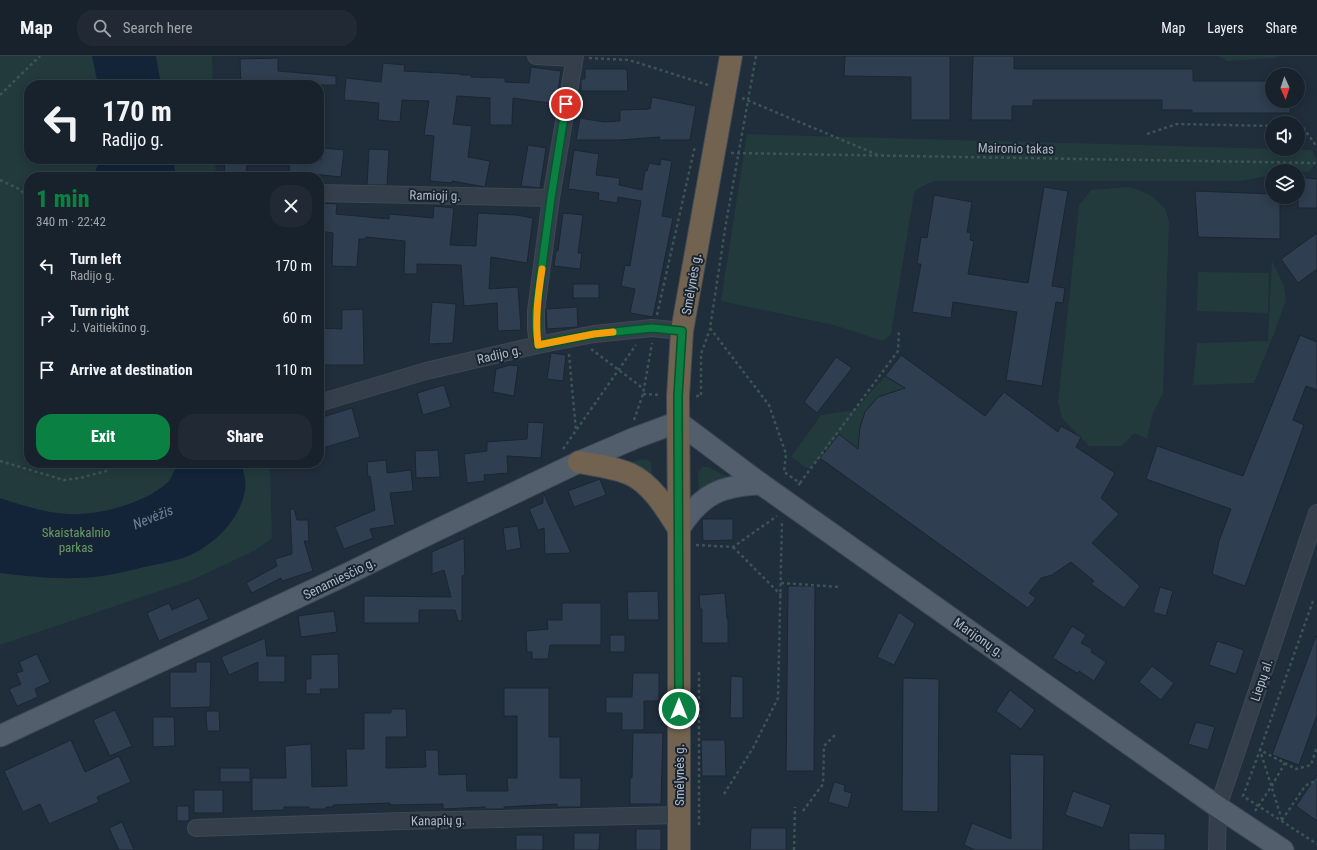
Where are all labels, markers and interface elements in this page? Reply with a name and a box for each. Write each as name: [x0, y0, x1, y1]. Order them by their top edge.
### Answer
search box: [77, 10, 357, 46]
text: Map: [20, 16, 53, 39]
icon: search: [91, 17, 113, 39]
text: Search here: [123, 19, 193, 37]
text: Map: [1161, 20, 1185, 36]
text: Layers: [1207, 20, 1244, 36]
text: Share: [1266, 20, 1297, 36]
north arrow: [1265, 68, 1305, 108]
map controls: [1265, 68, 1305, 204]
pin: [549, 87, 583, 121]
icon: arrive: [555, 93, 577, 115]
text: 170 m: [102, 95, 172, 128]
icon: left: [36, 96, 88, 148]
button: sound: [1265, 116, 1305, 156]
text: Radijo g.: [102, 129, 164, 150]
street label: Maironio takas: [978, 140, 1054, 157]
button: layers: [1265, 164, 1305, 204]
text: 1 min: [36, 185, 90, 213]
button: close: [270, 185, 312, 227]
street label: Ramioji g.: [409, 188, 461, 203]
text: 340 m · 22:42: [36, 214, 106, 229]
text: Turn left: [70, 250, 121, 268]
street label: Smėlynės g.: [679, 252, 704, 316]
icon: left: [36, 255, 58, 277]
text: 170 m: [275, 257, 312, 275]
text: Radijo g.: [70, 268, 115, 283]
text: Turn right: [70, 302, 129, 320]
icon: right: [36, 307, 58, 329]
text: 60 m: [282, 309, 312, 327]
text: J. Vaitiekūno g.: [70, 320, 150, 335]
street label: Radijo g.: [476, 342, 523, 367]
icon: arrive: [36, 359, 58, 381]
text: Arrive at destination: [70, 361, 193, 379]
text: 110 m: [275, 361, 312, 379]
button: Exit: [36, 414, 170, 460]
button: Share: [178, 414, 312, 460]
water label: Nevėžis: [131, 502, 175, 532]
park label: Skaistakalnio parkas: [42, 525, 110, 555]
street label: Senamiesčio g.: [301, 555, 378, 602]
street label: Marijonų g.: [951, 615, 1007, 660]
street label: Liepų al.: [1247, 657, 1276, 703]
position arrow: [658, 688, 700, 730]
street label: Smėlynės g.: [672, 744, 687, 806]
street label: Kanapių g.: [411, 813, 465, 828]

